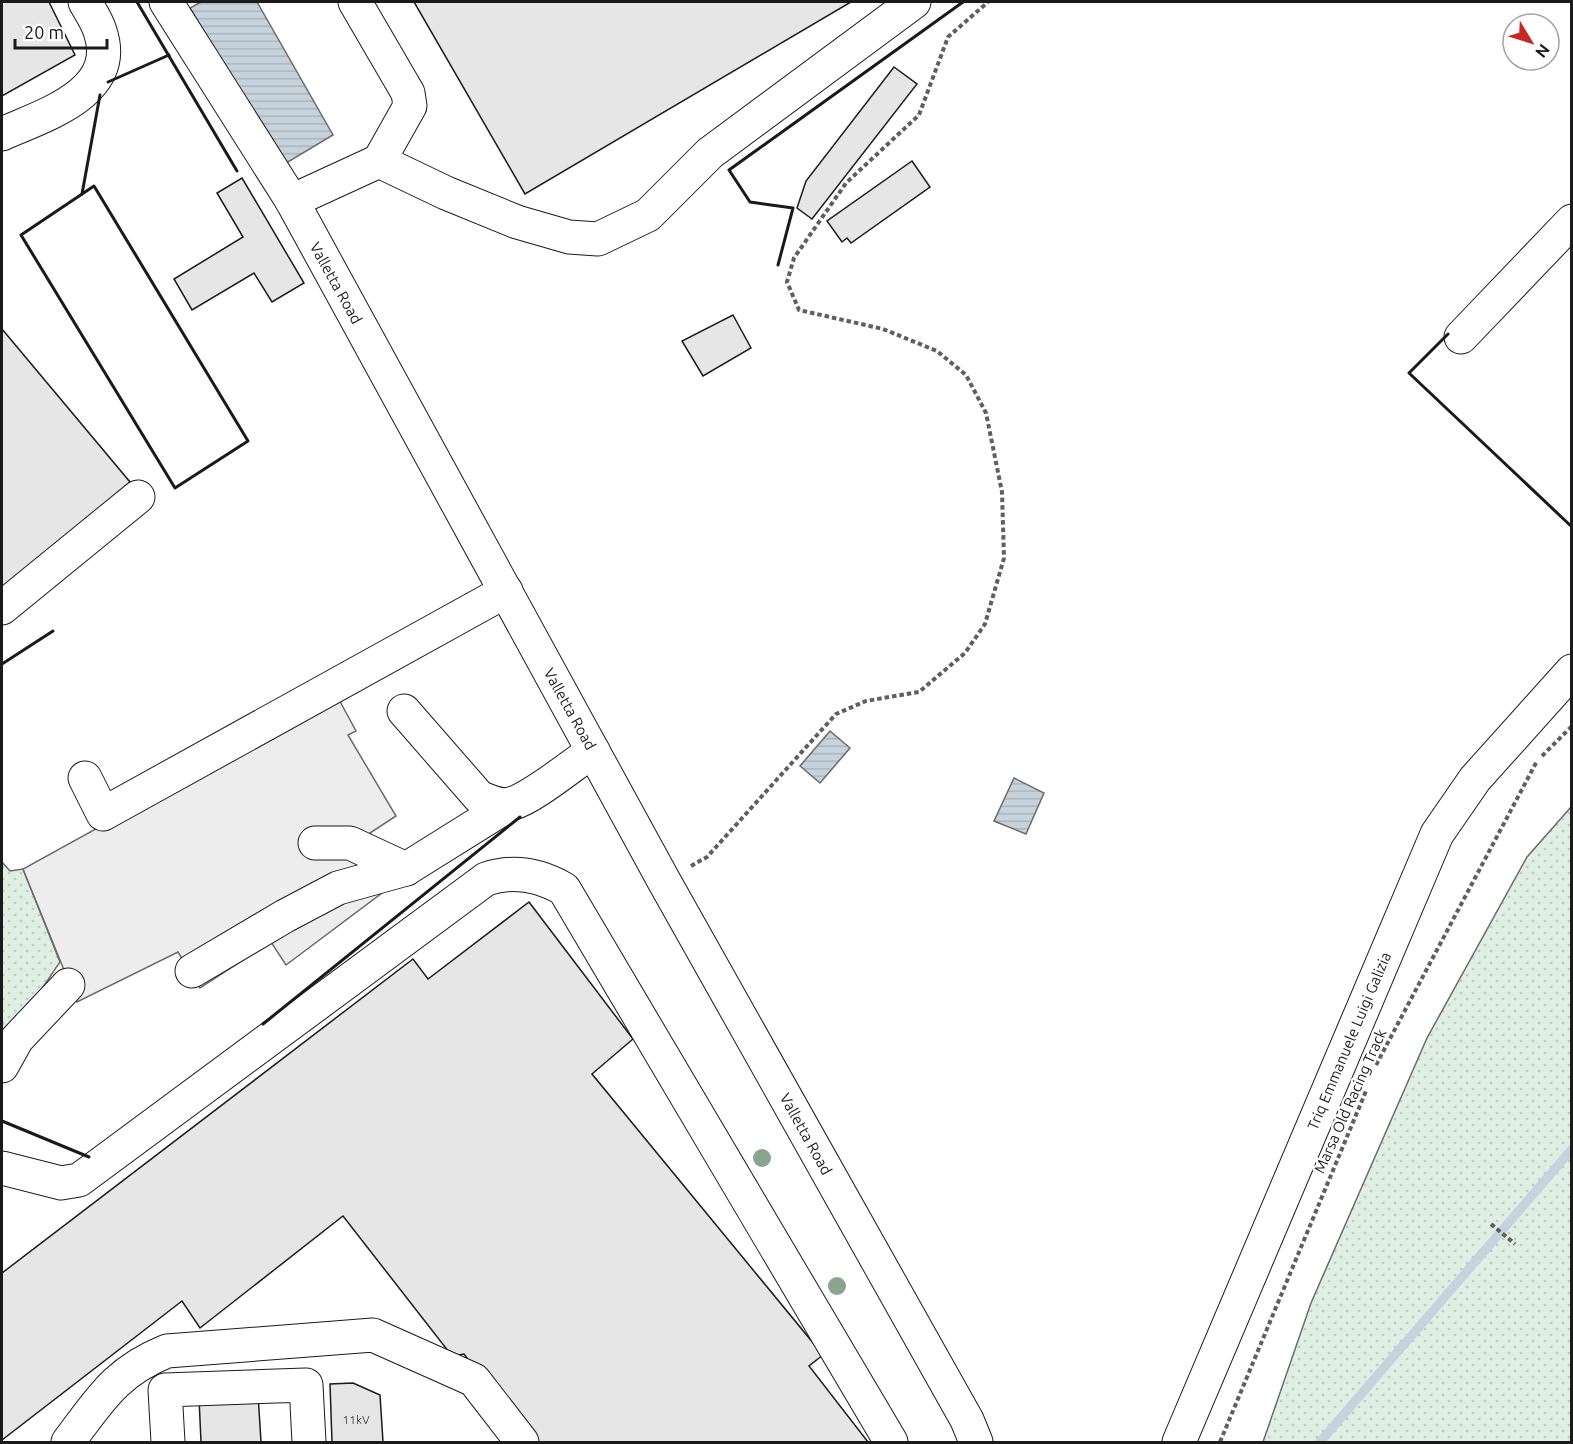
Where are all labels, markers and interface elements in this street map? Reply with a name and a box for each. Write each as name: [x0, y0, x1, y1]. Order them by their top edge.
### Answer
scale bar: [15, 12, 106, 50]
north arrow: [1501, 12, 1561, 72]
text: 20 m: [24, 22, 64, 42]
text: N: [1532, 41, 1554, 61]
street label: Valletta Road: [307, 239, 365, 327]
street label: Valletta Road: [541, 665, 599, 753]
street label: Triq Emmanuele Luigi Galizia: [1304, 950, 1394, 1132]
street label: Marsa Old Racing Track: [1311, 1026, 1390, 1176]
street label: Valletta Road: [777, 1090, 835, 1178]
house number: 11kV: [342, 1413, 370, 1426]

